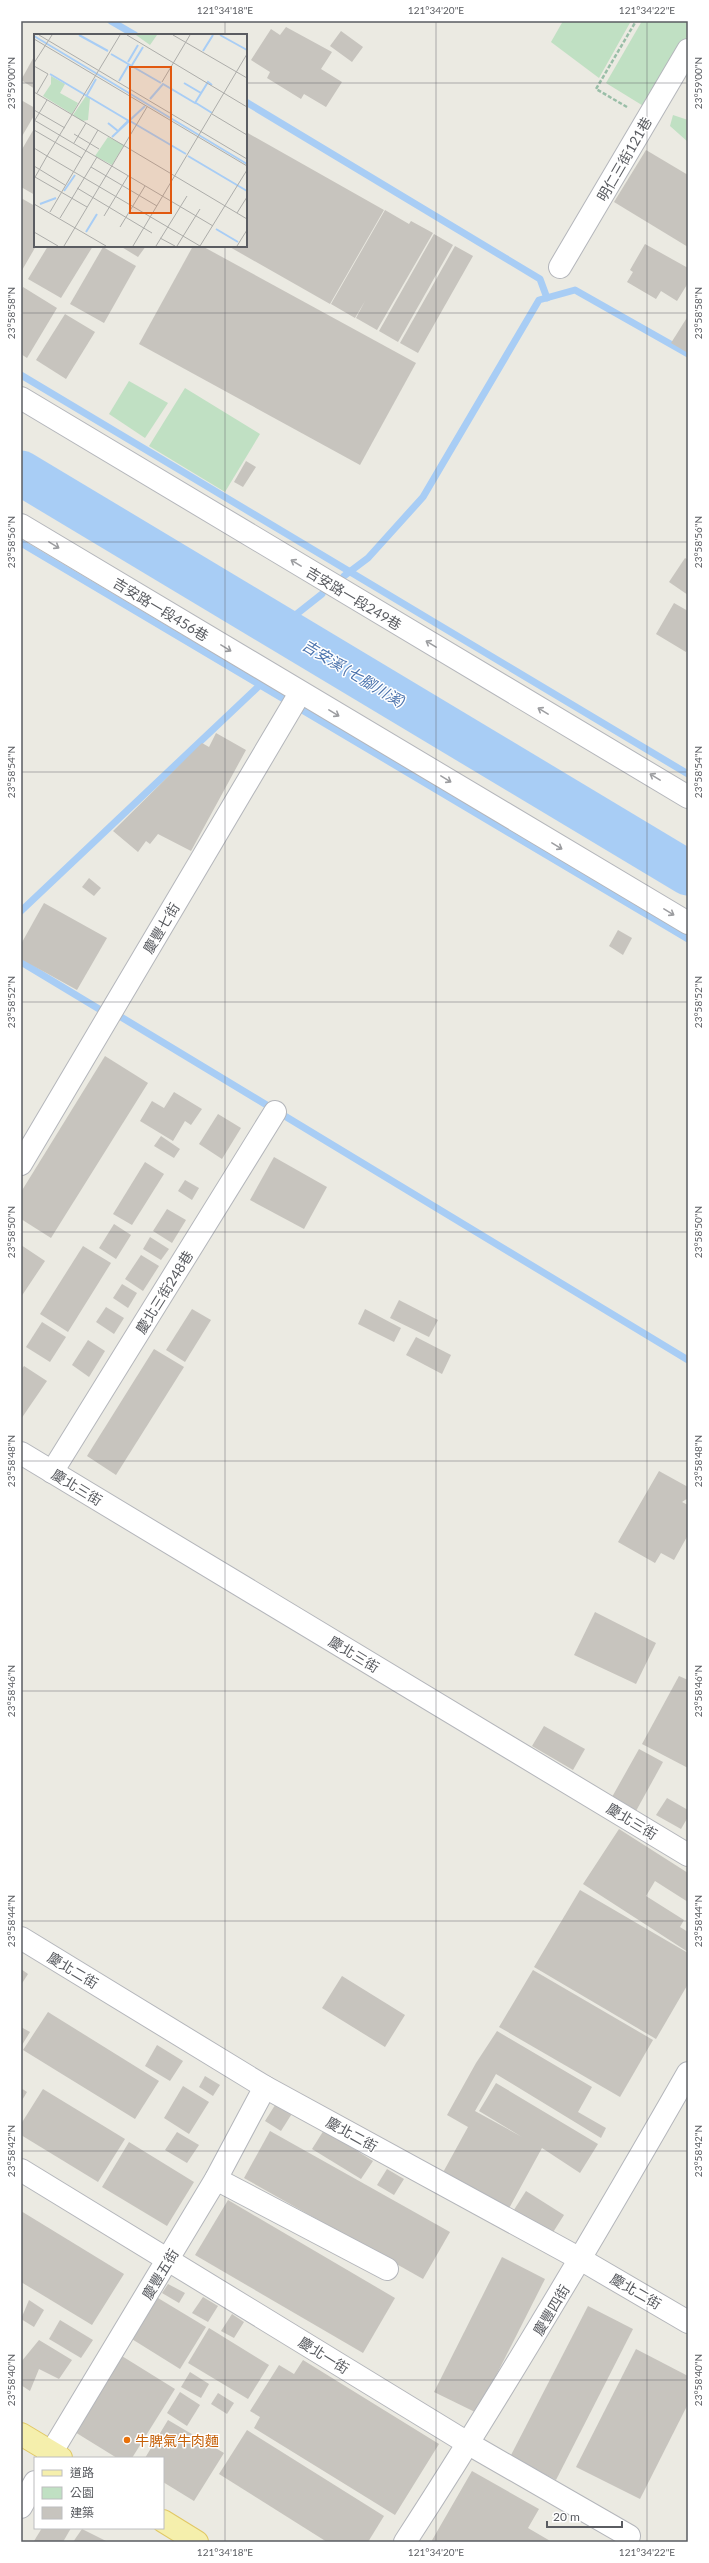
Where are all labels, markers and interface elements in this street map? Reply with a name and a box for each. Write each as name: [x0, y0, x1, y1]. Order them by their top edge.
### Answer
text: 121°34'18"E: [197, 4, 253, 16]
text: 121°34'20"E: [408, 4, 464, 16]
text: 121°34'22"E: [619, 4, 675, 16]
inset map: [34, 34, 247, 247]
text: 23°59'00"N: [5, 57, 17, 109]
text: 23°59'00"N: [692, 57, 704, 109]
street label: 明仁三街121巷: [593, 114, 655, 204]
text: 23°58'58"N: [5, 287, 17, 339]
text: 23°58'58"N: [692, 287, 704, 339]
text: 23°58'56"N: [5, 516, 17, 568]
text: 23°58'56"N: [692, 516, 704, 568]
one-way arrow: [48, 542, 60, 550]
one-way arrow: [290, 558, 302, 566]
street label: 吉安路一段249巷: [303, 563, 405, 633]
street label: 吉安路一段456巷: [110, 574, 212, 644]
water label: 吉安溪 (七腳川溪): [300, 635, 409, 711]
one-way arrow: [425, 639, 437, 647]
one-way arrow: [220, 645, 232, 653]
one-way arrow: [537, 706, 549, 714]
one-way arrow: [328, 709, 340, 717]
text: 23°58'54"N: [5, 746, 17, 798]
text: 23°58'54"N: [692, 746, 704, 798]
one-way arrow: [649, 773, 661, 781]
one-way arrow: [440, 776, 452, 784]
one-way arrow: [551, 842, 563, 850]
street label: 慶豐七街: [139, 900, 183, 956]
one-way arrow: [663, 908, 674, 916]
text: 23°58'52"N: [5, 976, 17, 1028]
text: 23°58'52"N: [692, 976, 704, 1028]
text: 23°58'50"N: [5, 1206, 17, 1258]
text: 23°58'50"N: [692, 1206, 704, 1258]
street label: 慶北三街248巷: [132, 1247, 196, 1337]
text: 23°58'48"N: [5, 1435, 17, 1487]
text: 23°58'48"N: [692, 1435, 704, 1487]
street label: 慶北三街: [49, 1465, 105, 1509]
street label: 慶北三街: [326, 1632, 382, 1676]
text: 23°58'46"N: [5, 1665, 17, 1717]
text: 23°58'46"N: [692, 1665, 704, 1717]
street label: 慶北三街: [604, 1799, 660, 1843]
text: 23°58'44"N: [5, 1895, 17, 1947]
text: 23°58'44"N: [692, 1895, 704, 1947]
street label: 慶北二街: [45, 1948, 101, 1992]
street label: 慶北二街: [323, 2113, 381, 2155]
text: 23°58'42"N: [5, 2125, 17, 2177]
text: 23°58'42"N: [692, 2125, 704, 2177]
street label: 慶豐五街: [138, 2246, 182, 2302]
street label: 慶北二街: [608, 2270, 664, 2312]
street label: 慶豐四街: [529, 2282, 573, 2338]
street label: 慶北一街: [296, 2333, 352, 2377]
text: 23°58'40"N: [5, 2354, 17, 2406]
text: 23°58'40"N: [692, 2354, 704, 2406]
place label: 牛脾氣牛肉麵: [135, 2432, 219, 2449]
marker: 牛脾氣牛肉麵: [122, 2435, 132, 2445]
legend: [34, 2457, 164, 2529]
text: 道路: [70, 2465, 94, 2480]
text: 公園: [70, 2485, 94, 2500]
scale bar: [547, 2503, 622, 2529]
text: 建築: [70, 2505, 94, 2520]
text: 20 m: [553, 2509, 580, 2524]
text: 121°34'18"E: [197, 2546, 253, 2558]
text: 121°34'20"E: [408, 2546, 464, 2558]
text: 121°34'22"E: [619, 2546, 675, 2558]

